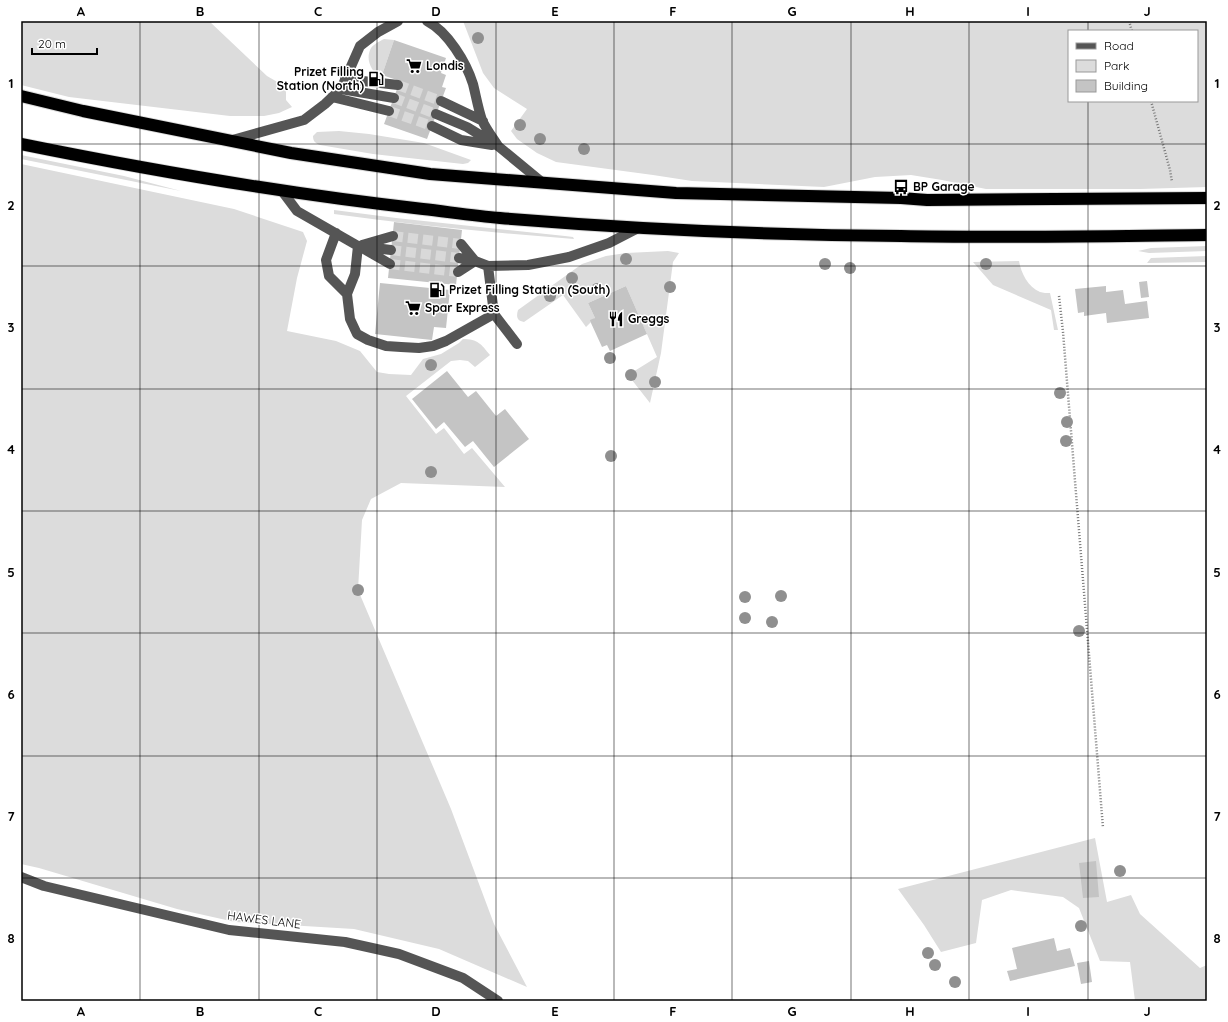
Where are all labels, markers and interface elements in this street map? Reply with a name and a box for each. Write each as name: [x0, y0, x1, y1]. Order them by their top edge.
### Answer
text: A: [77, 3, 86, 19]
text: B: [196, 3, 204, 19]
text: C: [314, 3, 322, 19]
text: D: [431, 3, 441, 19]
text: E: [551, 3, 559, 19]
text: F: [669, 3, 677, 19]
text: G: [787, 3, 797, 19]
text: H: [905, 3, 915, 19]
text: I: [1026, 3, 1030, 19]
text: J: [1143, 3, 1151, 19]
scale bar: [32, 30, 97, 56]
legend: [1068, 30, 1198, 102]
text: 20 m: [38, 36, 66, 51]
text: Road: [1104, 38, 1134, 53]
supermarket icon: Londis: [405, 57, 423, 75]
place label: Londis: [426, 58, 464, 73]
text: Park: [1104, 58, 1129, 73]
place label: Prizet Filling Station (North): [277, 64, 364, 93]
fuel station icon: Prizet Filling Station (North): [367, 70, 385, 88]
text: 1: [8, 75, 14, 91]
text: 1: [1214, 75, 1220, 91]
text: Building: [1104, 78, 1148, 93]
bus stop icon: BP Garage: [892, 178, 910, 196]
place label: BP Garage: [913, 179, 975, 194]
text: 2: [7, 197, 15, 213]
text: 2: [1213, 197, 1221, 213]
fuel station icon: Prizet Filling Station (South): [428, 281, 446, 299]
place label: Prizet Filling Station (South): [449, 282, 610, 297]
supermarket icon: Spar Express: [404, 299, 422, 317]
place label: Spar Express: [425, 300, 500, 315]
restaurant icon: Greggs: [607, 310, 625, 328]
place label: Greggs: [628, 311, 670, 326]
text: 3: [8, 319, 15, 335]
text: 3: [1214, 319, 1221, 335]
text: 4: [7, 441, 15, 457]
text: 4: [1213, 441, 1221, 457]
text: 5: [7, 564, 15, 580]
text: 5: [1213, 564, 1221, 580]
text: 6: [7, 686, 15, 702]
text: 6: [1213, 686, 1221, 702]
text: 7: [7, 808, 15, 824]
text: 7: [1213, 808, 1221, 824]
street label: HAWES LANE: [226, 908, 302, 931]
text: 8: [7, 930, 15, 946]
text: 8: [1213, 930, 1221, 946]
text: A: [77, 1003, 86, 1019]
text: B: [196, 1003, 204, 1019]
text: C: [314, 1003, 322, 1019]
text: D: [431, 1003, 441, 1019]
text: E: [551, 1003, 559, 1019]
text: F: [669, 1003, 677, 1019]
text: G: [787, 1003, 797, 1019]
text: H: [905, 1003, 915, 1019]
text: I: [1026, 1003, 1030, 1019]
text: J: [1143, 1003, 1151, 1019]

